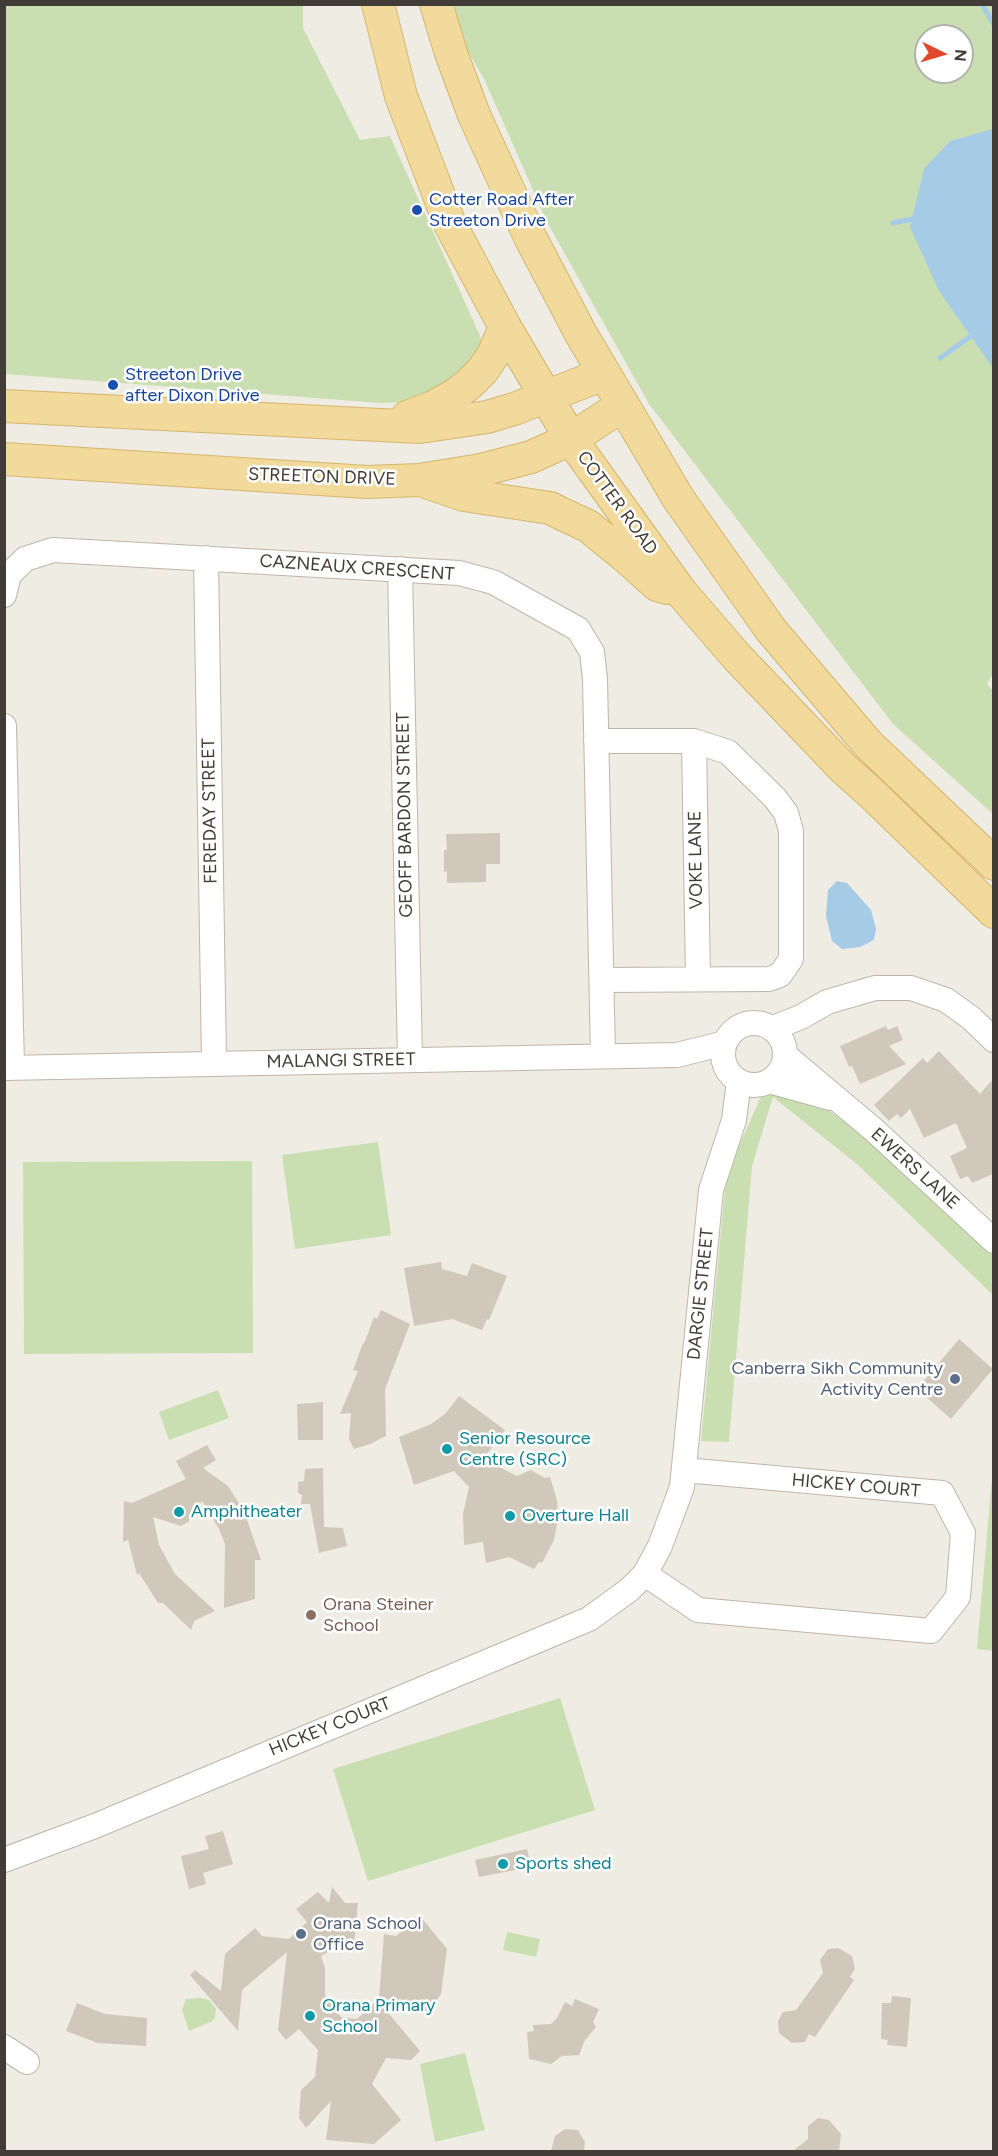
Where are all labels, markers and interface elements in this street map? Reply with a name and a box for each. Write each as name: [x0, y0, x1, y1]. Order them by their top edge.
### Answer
north arrow: [914, 24, 974, 84]
text: N: [950, 48, 970, 62]
place label: Cotter Road After Streeton Drive: [429, 189, 574, 232]
marker: Cotter Road After Streeton Drive: [410, 203, 424, 217]
place label: Streeton Drive after Dixon Drive: [125, 364, 260, 406]
marker: Streeton Drive after Dixon Drive: [106, 378, 120, 392]
street label: COTTER ROAD: [572, 447, 662, 559]
street label: STREETON DRIVE: [248, 464, 396, 490]
street label: CAZNEAUX CRESCENT: [259, 550, 455, 586]
street label: GEOFF BARDON STREET: [392, 712, 418, 918]
street label: FEREDAY STREET: [198, 738, 222, 884]
street label: VOKE LANE: [684, 811, 708, 909]
street label: MALANGI STREET: [266, 1049, 416, 1073]
street label: EWERS LANE: [866, 1124, 964, 1214]
street label: DARGIE STREET: [683, 1227, 719, 1361]
place label: Canberra Sikh Community Activity Centre: [732, 1358, 943, 1400]
marker: Canberra Sikh Community Activity Centre: [948, 1372, 962, 1386]
place label: Senior Resource Centre (SRC): [459, 1428, 591, 1470]
marker: Senior Resource Centre (SRC): [440, 1442, 454, 1456]
street label: HICKEY COURT: [791, 1470, 921, 1502]
place label: Amphitheater: [191, 1501, 302, 1523]
marker: Amphitheater: [172, 1505, 186, 1519]
place label: Overture Hall: [522, 1505, 629, 1527]
marker: Overture Hall: [503, 1509, 517, 1523]
place label: Orana Steiner School: [323, 1594, 434, 1636]
marker: Orana Steiner School: [304, 1608, 318, 1622]
street label: HICKEY COURT: [266, 1693, 394, 1761]
place label: Sports shed: [515, 1853, 612, 1875]
marker: Sports shed: [496, 1857, 510, 1871]
place label: Orana School Office: [313, 1913, 422, 1956]
marker: Orana School Office: [294, 1927, 308, 1941]
place label: Orana Primary School: [322, 1995, 436, 2038]
marker: Orana Primary School: [303, 2009, 317, 2023]

